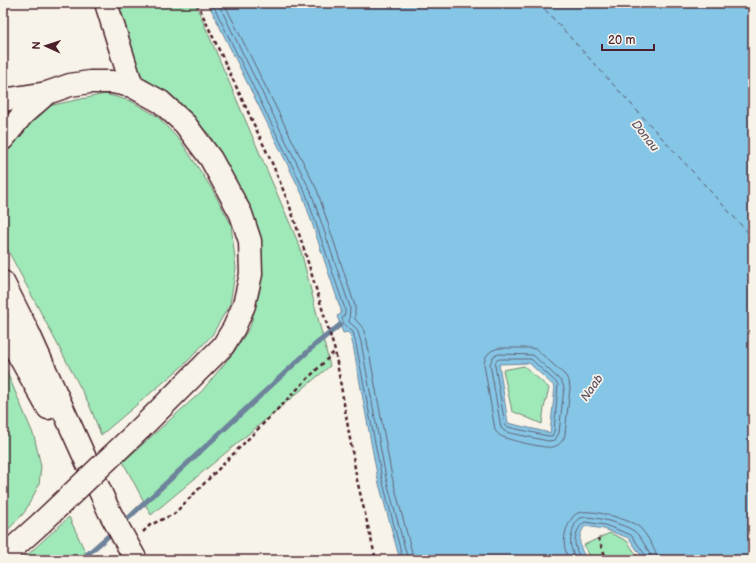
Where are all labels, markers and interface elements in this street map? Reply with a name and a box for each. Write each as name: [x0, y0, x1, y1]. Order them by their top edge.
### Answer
north arrow: [26, 26, 66, 66]
scale bar: [602, 26, 654, 52]
text: 20 m: [608, 33, 635, 48]
text: N: [30, 41, 43, 50]
water label: Donau: [628, 117, 662, 155]
water label: Naab: [577, 371, 607, 404]

